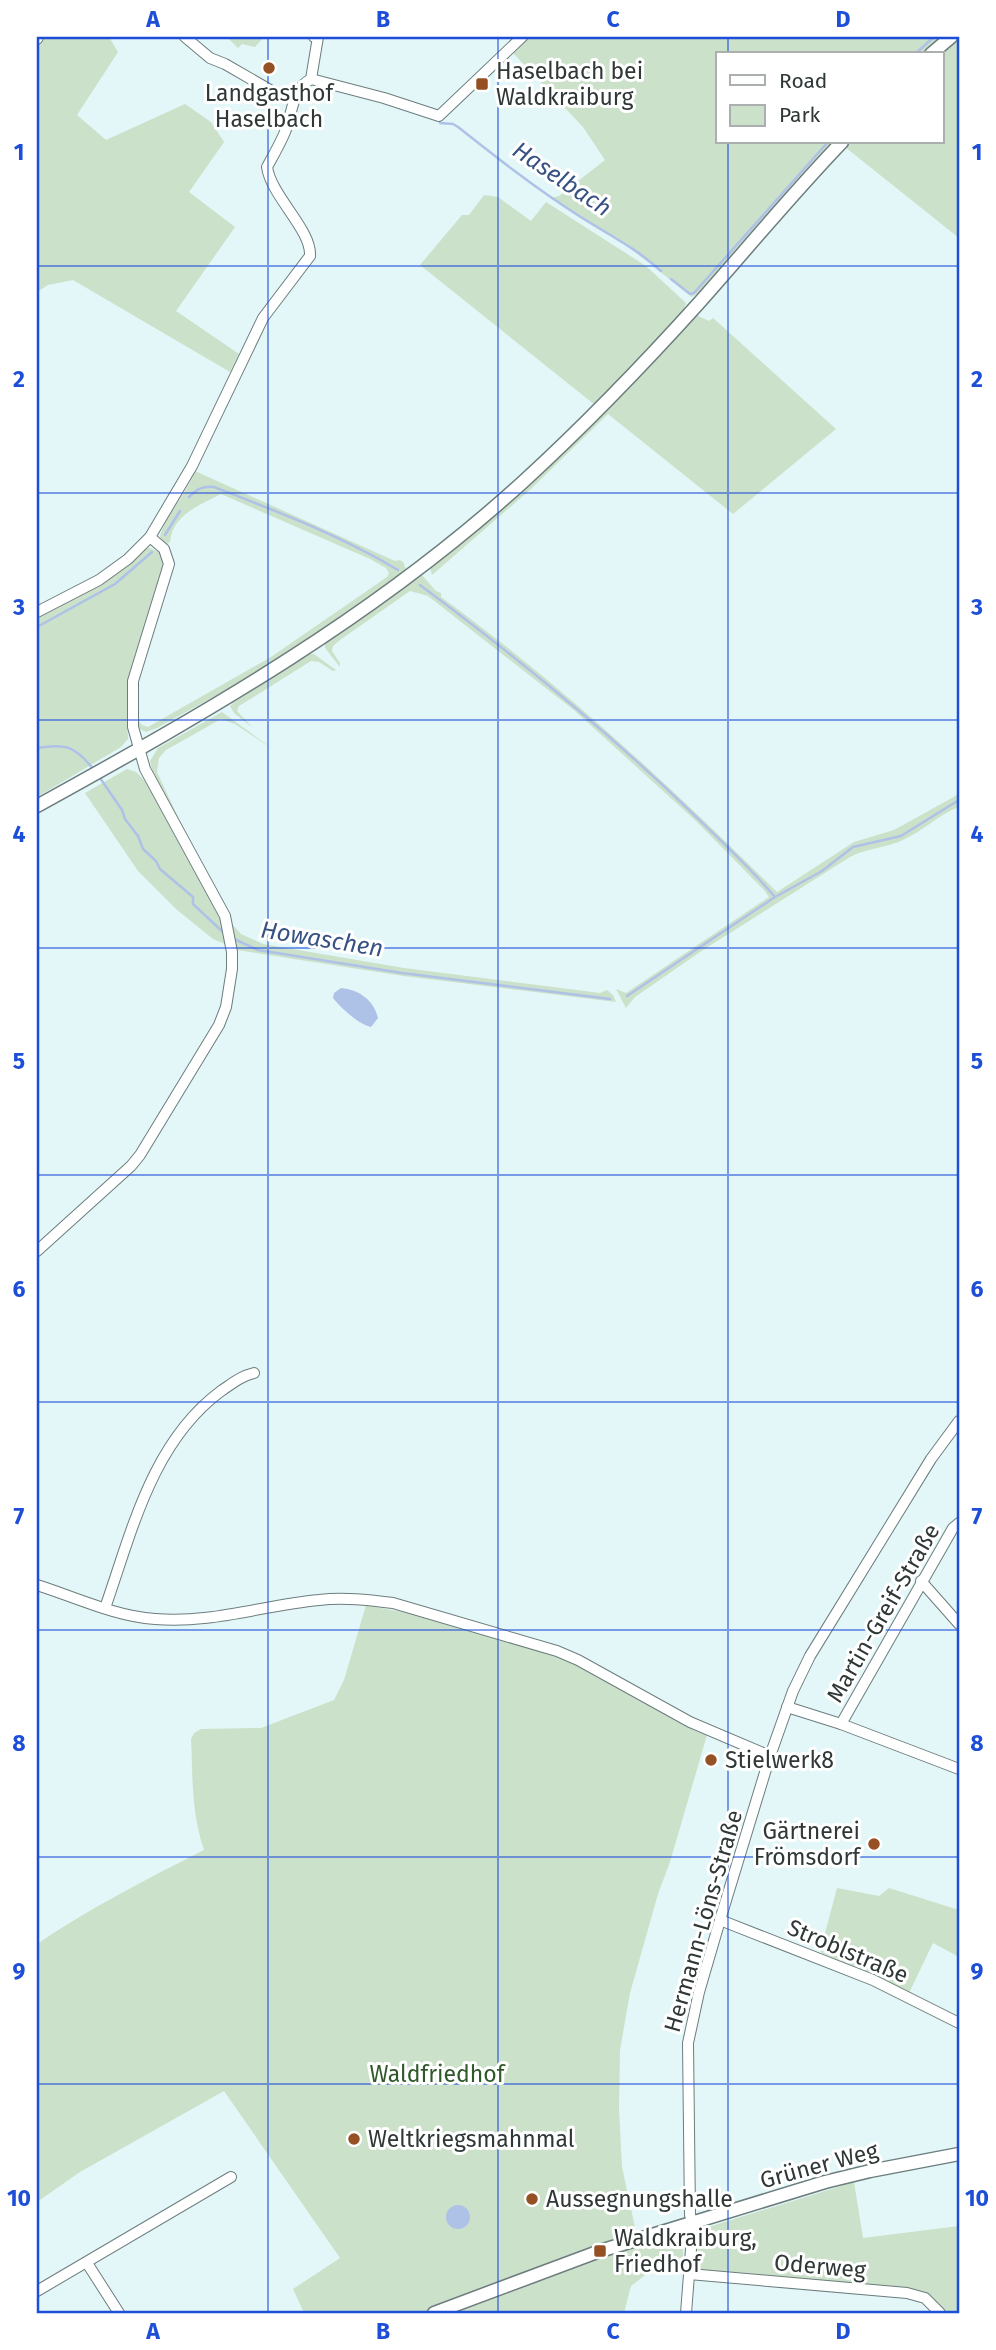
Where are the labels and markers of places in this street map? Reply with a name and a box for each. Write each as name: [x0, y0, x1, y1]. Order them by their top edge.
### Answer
place label: Haselbach bei Waldkraiburg: [496, 57, 643, 111]
marker: Landgasthof Haselbach: [261, 60, 277, 76]
marker: Haselbach bei Waldkraiburg: [474, 76, 490, 92]
place label: Landgasthof Haselbach: [205, 79, 336, 133]
place label: Stielwerk8: [725, 1746, 834, 1774]
marker: Stielwerk8: [703, 1752, 719, 1768]
place label: Gärtnerei Frömsdorf: [754, 1817, 862, 1871]
marker: Gärtnerei Frömsdorf: [866, 1836, 882, 1852]
place label: Weltkriegsmahnmal: [368, 2125, 575, 2153]
marker: Weltkriegsmahnmal: [346, 2131, 362, 2147]
place label: Aussegnungshalle: [546, 2185, 733, 2213]
marker: Aussegnungshalle: [524, 2191, 540, 2207]
place label: Waldkraiburg, Friedhof: [614, 2224, 757, 2278]
marker: Waldkraiburg, Friedhof: [592, 2243, 608, 2259]

